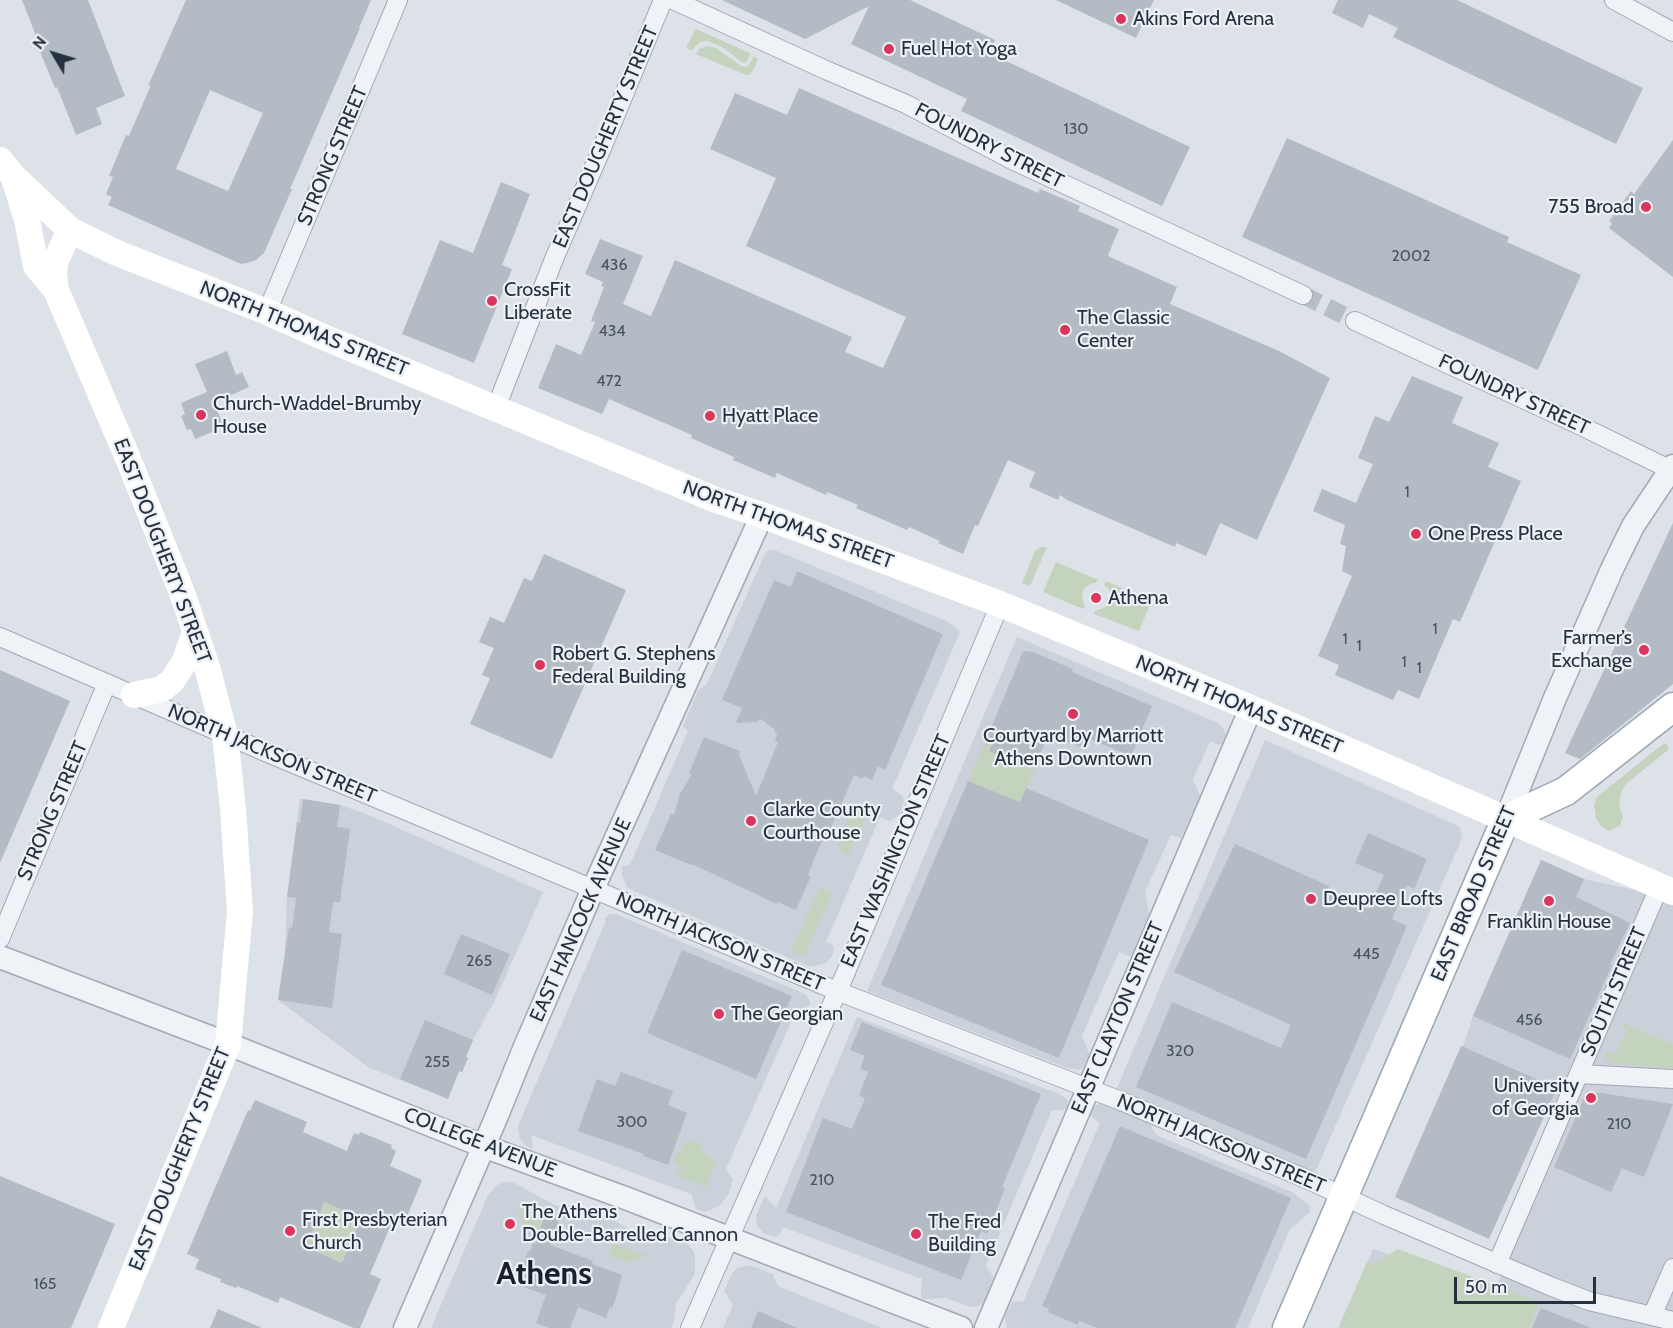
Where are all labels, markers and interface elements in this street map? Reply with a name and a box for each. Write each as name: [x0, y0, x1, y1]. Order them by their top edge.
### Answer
place label: Akins Ford Arena: [1133, 7, 1274, 31]
marker: Akins Ford Arena: [1114, 12, 1128, 26]
street label: EAST DOUGHERTY STREET: [548, 22, 664, 252]
north arrow: [24, 24, 84, 84]
text: N: [28, 32, 50, 53]
place label: Fuel Hot Yoga: [901, 37, 1017, 61]
marker: Fuel Hot Yoga: [882, 42, 896, 56]
street label: STRONG STREET: [293, 83, 373, 229]
street label: FOUNDRY STREET: [911, 98, 1067, 194]
house number: 130: [1063, 119, 1089, 139]
place label: 755 Broad: [1548, 195, 1634, 219]
marker: 755 Broad: [1639, 200, 1653, 214]
house number: 2002: [1391, 246, 1431, 266]
house number: 436: [601, 255, 627, 275]
street label: NORTH THOMAS STREET: [196, 276, 412, 382]
place label: CrossFit Liberate: [504, 278, 572, 325]
marker: CrossFit Liberate: [485, 294, 499, 308]
place label: The Classic Center: [1077, 306, 1170, 353]
house number: 434: [598, 321, 626, 341]
marker: The Classic Center: [1058, 323, 1072, 337]
street label: FOUNDRY STREET: [1435, 350, 1593, 440]
house number: 472: [596, 371, 622, 391]
place label: Church-Waddel-Brumby House: [213, 392, 421, 439]
place label: Hyatt Place: [722, 404, 818, 428]
marker: Church-Waddel-Brumby House: [194, 408, 208, 422]
marker: Hyatt Place: [703, 409, 717, 423]
street label: EAST DOUGHERTY STREET: [108, 435, 216, 667]
street label: NORTH THOMAS STREET: [679, 476, 897, 574]
house number: 1: [1404, 482, 1410, 502]
place label: One Press Place: [1428, 522, 1563, 546]
marker: One Press Place: [1409, 527, 1423, 541]
place label: Athena: [1108, 586, 1168, 610]
marker: Athena: [1089, 591, 1103, 605]
house number: 1: [1432, 619, 1438, 639]
place label: Farmer’s Exchange: [1551, 626, 1632, 673]
house number: 1: [1342, 629, 1348, 649]
house number: 1: [1356, 636, 1362, 656]
place label: Robert G. Stephens Federal Building: [552, 642, 716, 689]
marker: Farmer’s Exchange: [1637, 643, 1651, 657]
street label: NORTH THOMAS STREET: [1132, 650, 1346, 760]
house number: 1: [1401, 652, 1407, 672]
marker: Robert G. Stephens Federal Building: [533, 658, 547, 672]
house number: 1: [1416, 658, 1422, 678]
street label: NORTH JACKSON STREET: [164, 699, 380, 809]
marker: Courtyard by Marriott Athens Downtown: [1066, 707, 1080, 721]
place label: Courtyard by Marriott Athens Downtown: [983, 724, 1163, 771]
street label: EAST WASHINGTON STREET: [836, 731, 956, 971]
street label: STRONG STREET: [13, 738, 93, 884]
place label: Clarke County Courthouse: [763, 798, 881, 845]
street label: EAST BROAD STREET: [1426, 803, 1522, 985]
street label: EAST HANCOCK AVENUE: [525, 814, 637, 1026]
marker: Clarke County Courthouse: [744, 814, 758, 828]
street label: NORTH JACKSON STREET: [612, 887, 828, 997]
place label: Deupree Lofts: [1323, 887, 1443, 911]
marker: Deupree Lofts: [1304, 892, 1318, 906]
marker: Franklin House: [1542, 894, 1556, 908]
place label: Franklin House: [1487, 910, 1611, 934]
street label: EAST CLAYTON STREET: [1067, 918, 1169, 1118]
street label: SOUTH STREET: [1576, 924, 1652, 1060]
house number: 445: [1352, 944, 1380, 964]
house number: 265: [466, 951, 492, 971]
place label: The Georgian: [731, 1002, 843, 1026]
marker: The Georgian: [712, 1007, 726, 1021]
house number: 456: [1516, 1010, 1542, 1030]
house number: 320: [1166, 1041, 1194, 1061]
street label: EAST DOUGHERTY STREET: [124, 1044, 236, 1274]
house number: 255: [424, 1052, 450, 1072]
place label: University of Georgia: [1492, 1074, 1579, 1121]
street label: NORTH JACKSON STREET: [1113, 1089, 1329, 1199]
marker: University of Georgia: [1584, 1091, 1598, 1105]
street label: COLLEGE AVENUE: [400, 1103, 560, 1183]
house number: 300: [617, 1112, 647, 1132]
house number: 210: [1607, 1114, 1631, 1134]
house number: 210: [810, 1170, 834, 1190]
place label: The Athens Double-Barrelled Cannon: [522, 1200, 738, 1247]
place label: First Presbyterian Church: [302, 1208, 447, 1255]
place label: The Fred Building: [928, 1210, 1001, 1257]
marker: The Athens Double-Barrelled Cannon: [503, 1217, 517, 1231]
marker: First Presbyterian Church: [283, 1224, 297, 1238]
marker: The Fred Building: [909, 1227, 923, 1241]
district label: Athens: [496, 1256, 592, 1294]
scale bar: [1457, 1265, 1600, 1303]
house number: 165: [34, 1274, 56, 1294]
text: 50 m: [1465, 1276, 1507, 1298]

